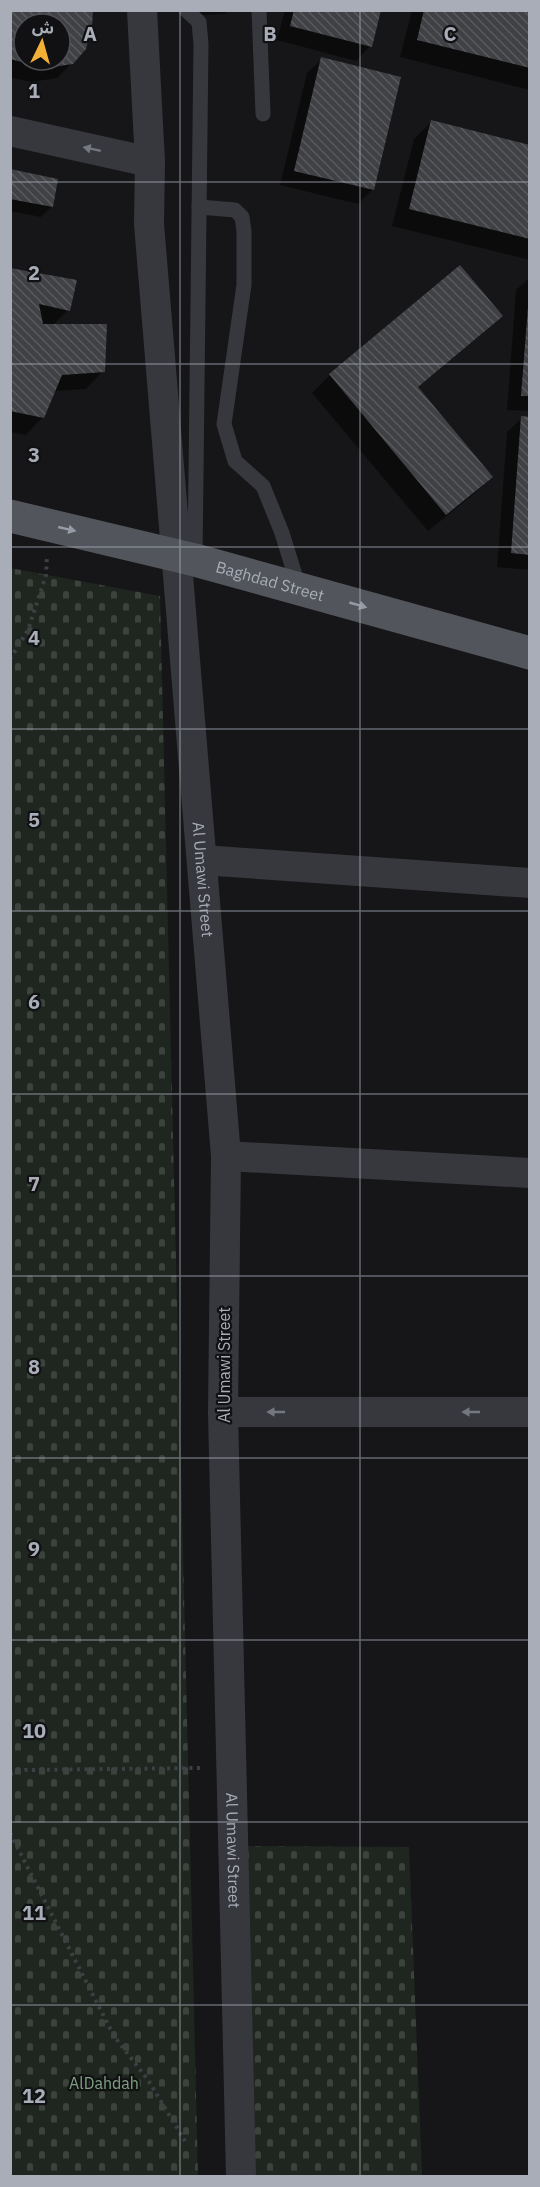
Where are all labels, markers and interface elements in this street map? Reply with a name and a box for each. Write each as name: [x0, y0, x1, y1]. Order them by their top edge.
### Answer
north arrow: [12, 12, 72, 72]
text: ش: [32, 16, 55, 38]
text: A: [83, 20, 97, 47]
text: B: [263, 20, 277, 47]
text: C: [443, 20, 457, 47]
text: 1: [28, 77, 40, 104]
one-way arrow: [83, 144, 102, 154]
text: 2: [28, 259, 40, 286]
text: 3: [28, 441, 40, 468]
one-way arrow: [58, 525, 77, 535]
street label: Baghdad Street: [214, 556, 326, 605]
one-way arrow: [349, 601, 367, 610]
text: 4: [28, 624, 40, 651]
text: 5: [28, 806, 40, 833]
street label: Al Umawi Street: [188, 821, 218, 938]
text: 6: [28, 988, 40, 1015]
text: 7: [28, 1170, 40, 1197]
street label: Al Umawi Street: [214, 1307, 234, 1423]
text: 8: [28, 1353, 40, 1380]
one-way arrow: [267, 1407, 286, 1417]
one-way arrow: [462, 1407, 481, 1417]
text: 9: [28, 1535, 40, 1562]
text: 10: [22, 1717, 46, 1744]
street label: Al Umawi Street: [222, 1792, 245, 1909]
text: 11: [22, 1899, 46, 1926]
park label: AlDahdah: [69, 2073, 139, 2093]
text: 12: [22, 2082, 46, 2109]

